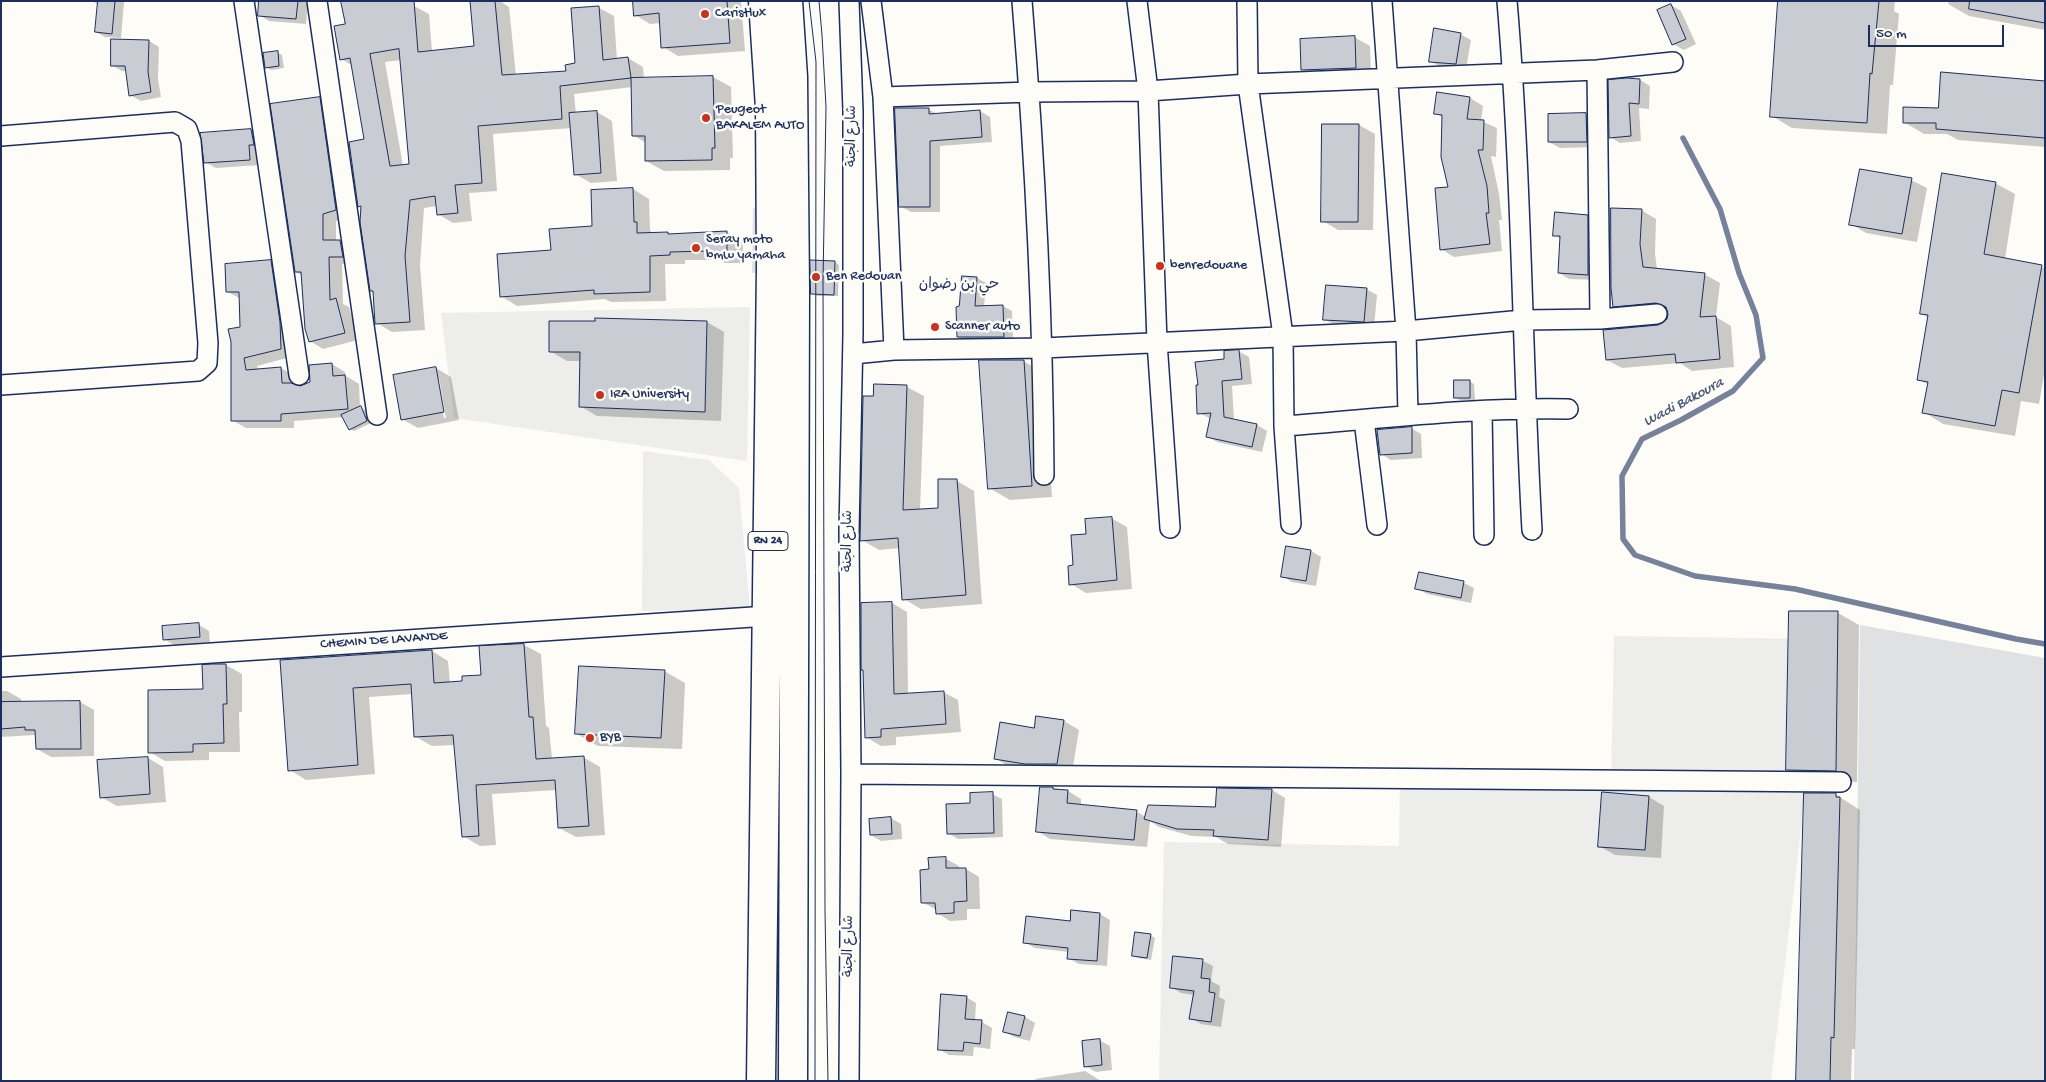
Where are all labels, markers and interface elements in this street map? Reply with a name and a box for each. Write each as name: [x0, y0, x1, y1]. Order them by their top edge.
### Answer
place label: Caristlux: [715, 6, 766, 22]
marker: Caristlux: [699, 8, 711, 20]
scale bar: [1871, 15, 2007, 47]
text: 50 m: [1876, 25, 1907, 43]
place label: Peugeot BAKALEM AUTO: [716, 102, 804, 134]
street label: شارع الجنة: [845, 105, 861, 167]
marker: Peugeot BAKALEM AUTO: [700, 112, 712, 124]
place label: Seray moto bmw yamaha: [706, 232, 785, 264]
marker: Seray moto bmw yamaha: [690, 242, 702, 254]
place label: benredouane: [1170, 258, 1247, 274]
marker: benredouane: [1154, 260, 1166, 272]
place label: Ben Redouan: [826, 269, 901, 285]
marker: Ben Redouan: [810, 271, 822, 283]
district label: حي بن رضوان: [919, 277, 999, 295]
place label: Scanner auto: [945, 319, 1020, 335]
marker: Scanner auto: [929, 321, 941, 333]
water label: Wadi Bakoura: [1641, 374, 1727, 432]
place label: IRA University: [610, 387, 689, 403]
marker: IRA University: [594, 389, 606, 401]
street label: شارع الجنة: [841, 510, 857, 572]
road number: RN 24: [748, 532, 788, 550]
street label: CHEMIN DE LAVANDE: [320, 628, 448, 654]
place label: BYB: [600, 730, 621, 746]
marker: BYB: [584, 732, 596, 744]
street label: شارع الجنة: [842, 915, 858, 977]

